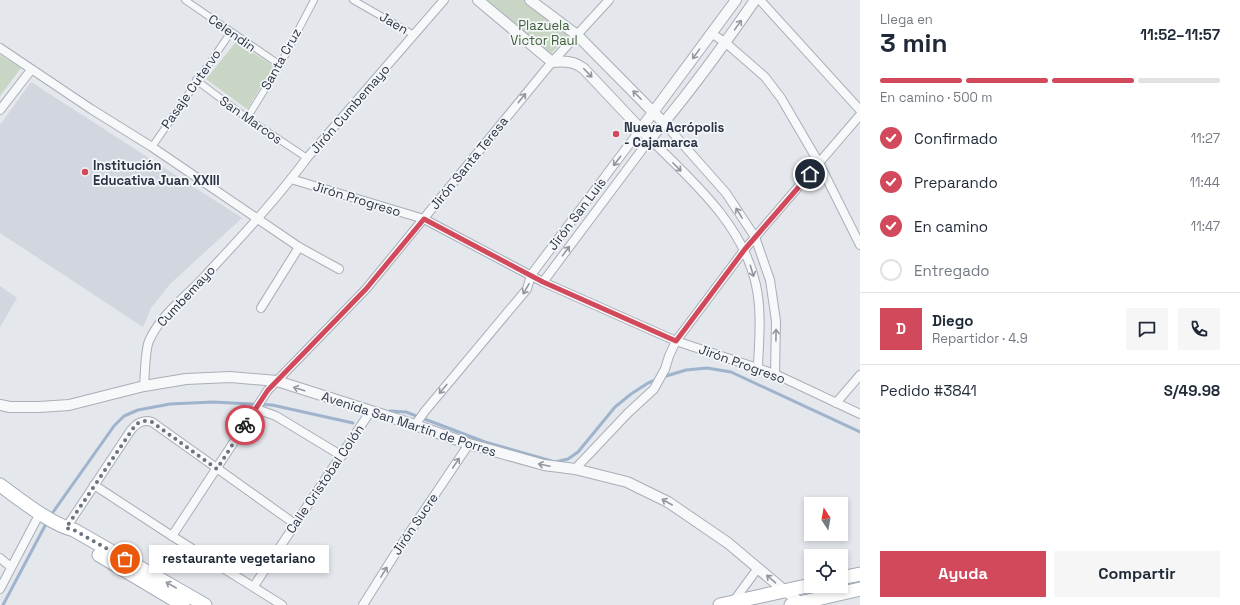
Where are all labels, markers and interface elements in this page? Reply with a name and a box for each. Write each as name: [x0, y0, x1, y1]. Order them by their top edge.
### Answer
street label: Jaen: [377, 8, 411, 38]
street label: Celendin: [205, 10, 259, 56]
text: Llega en: [880, 11, 933, 28]
park label: Plazuela Victor Raul: [510, 17, 578, 49]
one-way arrow: [734, 19, 742, 30]
street label: Santa Cruz: [257, 25, 305, 93]
text: 11:52–11:57: [1140, 25, 1220, 44]
text: 3 min: [880, 26, 948, 60]
street label: Pasaje Cutervo: [157, 46, 225, 132]
one-way arrow: [692, 48, 700, 59]
street label: Jirón Cumbemayo: [307, 61, 393, 157]
one-way arrow: [583, 68, 592, 78]
text: En camino · 500 m: [880, 89, 992, 106]
one-way arrow: [632, 90, 642, 99]
street label: San Marcos: [216, 92, 286, 148]
one-way arrow: [518, 93, 527, 104]
street label: Jirón Santa Teresa: [426, 112, 512, 213]
place label: Nueva Acrópolis - Cajamarca: [624, 119, 725, 151]
icon: check: [880, 127, 902, 149]
marker: Nueva Acrópolis - Cajamarca: [611, 129, 621, 139]
text: Confirmado: [914, 129, 998, 148]
text: 11:27: [1191, 130, 1220, 147]
one-way arrow: [613, 156, 621, 167]
place label: Institución Educativa Juan XXIII: [93, 157, 220, 189]
pin: [793, 157, 827, 191]
one-way arrow: [672, 162, 682, 172]
icon: home: [799, 163, 821, 185]
marker: Institución Educativa Juan XXIII: [80, 167, 90, 177]
icon: check: [880, 171, 902, 193]
text: Preparando: [914, 173, 998, 192]
street label: Jirón San Luis: [544, 174, 610, 254]
text: 11:44: [1190, 174, 1220, 191]
street label: Jirón Progreso: [311, 178, 403, 220]
one-way arrow: [735, 207, 743, 218]
icon: check: [880, 215, 902, 237]
text: En camino: [914, 217, 988, 236]
text: 11:47: [1191, 218, 1220, 235]
one-way arrow: [562, 245, 570, 256]
text: Entregado: [914, 261, 990, 280]
street label: Cumbemayo: [153, 262, 219, 330]
one-way arrow: [749, 264, 756, 277]
one-way arrow: [521, 283, 529, 295]
button: chat: [1126, 308, 1168, 350]
button: phone: [1178, 308, 1220, 350]
text: Diego: [932, 311, 973, 330]
text: D: [896, 319, 906, 338]
one-way arrow: [772, 329, 780, 342]
text: Repartidor · 4.9: [932, 330, 1028, 347]
street label: Jirón Progreso: [696, 340, 788, 388]
text: Pedido #3841: [880, 381, 977, 400]
text: S/49.98: [1164, 381, 1220, 400]
one-way arrow: [294, 384, 306, 392]
one-way arrow: [439, 384, 448, 395]
street label: Avenida San Martín de Porres: [319, 388, 499, 460]
courier: [225, 405, 265, 445]
icon: bike: [234, 414, 256, 436]
street label: Calle Cristobal Colón: [282, 421, 368, 537]
one-way arrow: [451, 458, 460, 469]
one-way arrow: [537, 460, 550, 468]
street label: Jirón Sucre: [388, 490, 442, 558]
one-way arrow: [661, 497, 673, 505]
north arrow: [804, 497, 848, 541]
map controls: [804, 497, 848, 593]
pin: [108, 542, 142, 576]
callout: restaurante vegetariano: [149, 545, 329, 573]
icon: bag: [114, 548, 136, 570]
button: locate: [804, 549, 848, 593]
text: restaurante vegetariano: [163, 550, 315, 567]
button: Ayuda: [880, 551, 1046, 597]
button: Compartir: [1054, 551, 1220, 597]
one-way arrow: [380, 567, 388, 578]
one-way arrow: [766, 575, 776, 584]
one-way arrow: [165, 581, 177, 589]

